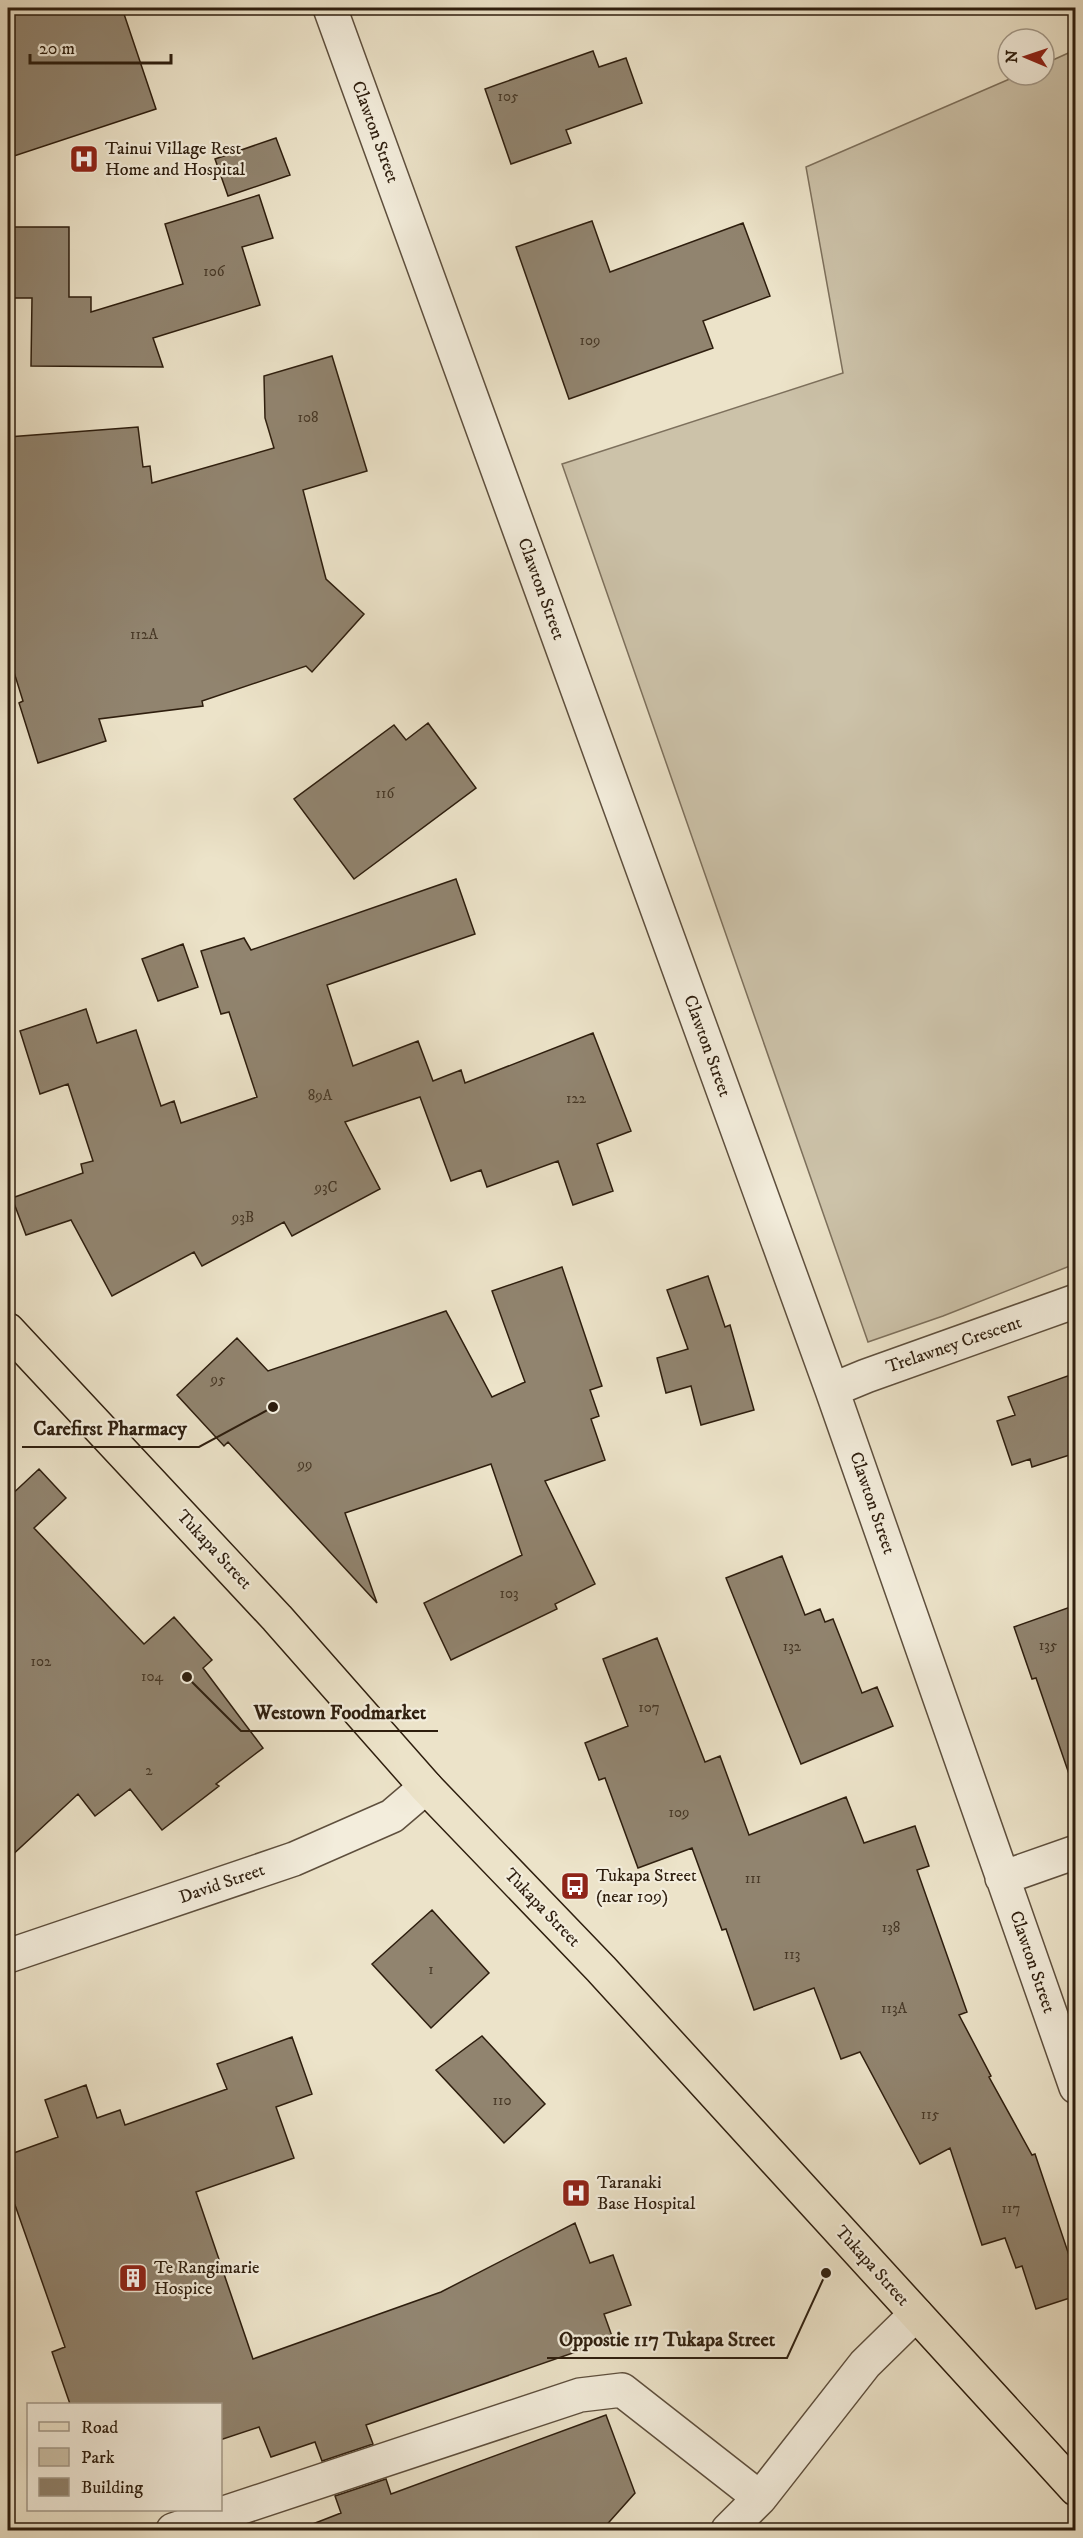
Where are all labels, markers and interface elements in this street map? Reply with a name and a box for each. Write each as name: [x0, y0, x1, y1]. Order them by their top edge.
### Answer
scale bar: [30, 27, 171, 65]
north arrow: [996, 27, 1056, 87]
text: 20 m: [39, 38, 75, 60]
text: N: [1002, 50, 1022, 63]
street label: Clawton Street: [346, 78, 404, 186]
house number: 105: [498, 87, 519, 106]
place label: Tainui Village Rest Home and Hospital: [105, 138, 246, 181]
hospital icon: Tainui Village Rest Home and Hospital: [68, 143, 100, 175]
house number: 106: [203, 262, 226, 281]
house number: 109: [579, 331, 601, 350]
house number: 108: [297, 408, 319, 427]
street label: Clawton Street: [512, 535, 570, 643]
house number: 112A: [130, 625, 158, 644]
house number: 116: [376, 784, 396, 803]
street label: Clawton Street: [678, 992, 736, 1100]
house number: 89A: [308, 1086, 333, 1105]
house number: 122: [566, 1089, 587, 1108]
house number: 93C: [313, 1178, 338, 1197]
house number: 93B: [231, 1208, 254, 1227]
street label: Trelawney Crescent: [883, 1311, 1025, 1379]
house number: 95: [210, 1370, 226, 1389]
callout: Carefirst Pharmacy: [22, 1409, 199, 1447]
text: Carefirst Pharmacy: [33, 1417, 187, 1442]
street label: Clawton Street: [844, 1449, 900, 1557]
house number: 99: [297, 1455, 312, 1474]
street label: Tukapa Street: [172, 1506, 257, 1594]
house number: 103: [499, 1584, 519, 1603]
house number: 135: [1039, 1636, 1058, 1655]
house number: 132: [783, 1637, 802, 1656]
house number: 102: [31, 1652, 52, 1671]
house number: 104: [141, 1667, 163, 1686]
callout: Westown Foodmarket: [241, 1693, 438, 1731]
house number: 107: [638, 1698, 660, 1717]
text: Westown Foodmarket: [253, 1701, 427, 1726]
house number: 2: [145, 1761, 153, 1780]
house number: 109: [668, 1803, 690, 1822]
street label: David Street: [176, 1859, 268, 1909]
street label: Tukapa Street: [499, 1864, 585, 1952]
place label: Tukapa Street (near 109): [596, 1865, 697, 1908]
house number: 111: [745, 1869, 761, 1888]
bus stop icon: Tukapa Street (near 109): [559, 1870, 591, 1902]
street label: Clawton Street: [1004, 1908, 1060, 2016]
house number: 138: [882, 1918, 900, 1937]
house number: 113: [784, 1945, 800, 1964]
house number: 1: [428, 1960, 434, 1979]
house number: 113A: [881, 1999, 908, 2018]
house number: 110: [492, 2091, 512, 2110]
house number: 115: [921, 2105, 940, 2124]
place label: Taranaki Base Hospital: [597, 2172, 696, 2215]
hospital icon: Taranaki Base Hospital: [560, 2177, 592, 2209]
house number: 117: [1002, 2199, 1021, 2218]
street label: Tukapa Street: [830, 2221, 914, 2311]
place label: Te Rangimarie Hospice: [154, 2257, 260, 2300]
building icon: Te Rangimarie Hospice: [117, 2262, 149, 2294]
callout: Oppostie 117 Tukapa Street: [547, 2320, 787, 2358]
text: Oppostie 117 Tukapa Street: [559, 2328, 776, 2353]
legend: [27, 2403, 222, 2511]
text: Road: [81, 2417, 118, 2439]
text: Park: [81, 2447, 115, 2469]
text: Building: [81, 2477, 143, 2499]

